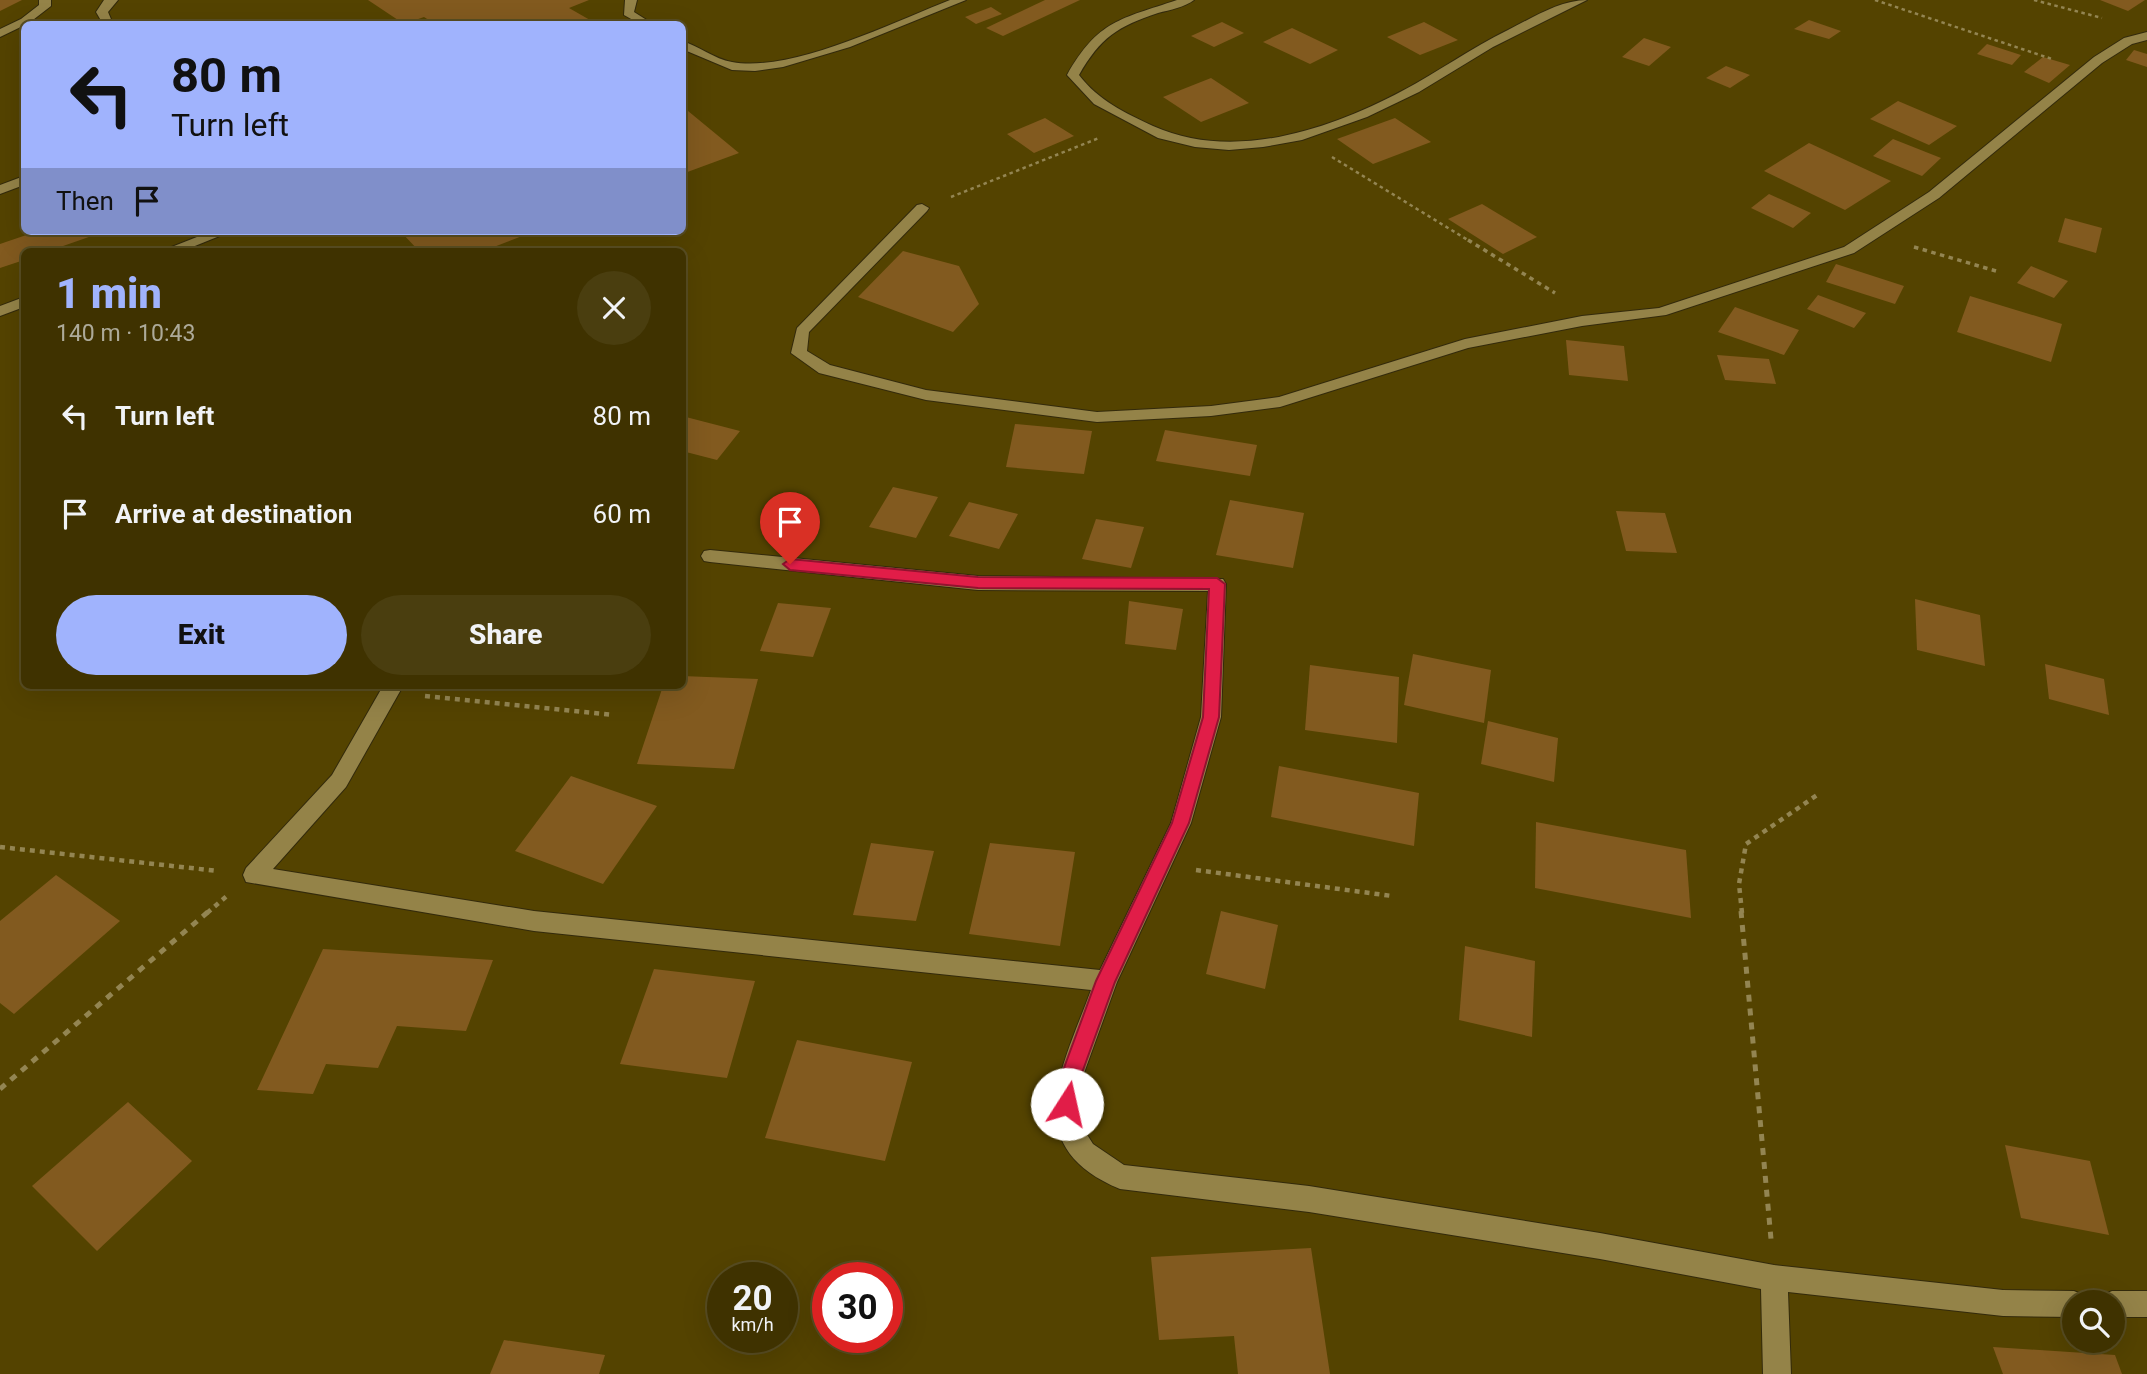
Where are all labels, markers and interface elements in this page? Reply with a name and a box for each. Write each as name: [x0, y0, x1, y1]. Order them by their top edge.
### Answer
text: 80 m: [171, 47, 282, 104]
icon: left: [56, 49, 147, 140]
text: Turn left: [171, 106, 289, 144]
icon: arrive: [128, 182, 166, 220]
text: Then: [56, 186, 114, 216]
text: 1 min: [56, 269, 162, 318]
button: close: [577, 271, 651, 345]
text: 140 m · 10:43: [56, 320, 195, 347]
icon: left: [56, 397, 94, 435]
text: Turn left: [115, 401, 214, 431]
text: 80 m: [593, 401, 651, 431]
pin: [760, 492, 820, 564]
icon: arrive: [56, 495, 94, 533]
text: Arrive at destination: [115, 499, 352, 529]
text: 60 m: [593, 499, 651, 529]
icon: arrive: [771, 503, 809, 541]
button: Exit: [56, 595, 347, 675]
button: Share: [361, 595, 651, 675]
position arrow: [1030, 1067, 1104, 1141]
speed limit sign: 30: [812, 1262, 903, 1353]
text: 20: [732, 1278, 773, 1319]
map controls: [2062, 1290, 2125, 1353]
button: search: [2062, 1290, 2125, 1353]
text: km/h: [731, 1314, 774, 1335]

